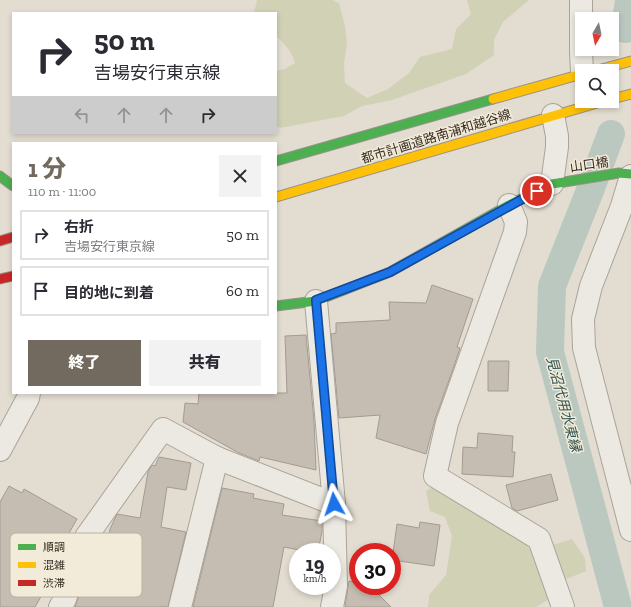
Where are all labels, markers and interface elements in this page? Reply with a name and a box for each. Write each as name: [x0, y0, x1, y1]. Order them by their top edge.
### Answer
north arrow: [575, 12, 619, 56]
map controls: [575, 12, 619, 108]
text: 50 m: [94, 24, 155, 57]
icon: right: [28, 28, 80, 80]
text: 吉場安行東京線: [94, 62, 220, 84]
button: search: [575, 64, 619, 108]
icon: left: [71, 104, 93, 126]
icon: ahead: [113, 104, 135, 126]
icon: ahead: [155, 104, 177, 126]
icon: right: [197, 104, 219, 126]
street label: 都市計画道路南浦和越谷線: [359, 106, 513, 166]
text: 1 分: [28, 154, 66, 183]
street label: 山口橋: [569, 154, 609, 175]
button: close: [219, 155, 261, 197]
pin: [520, 174, 554, 208]
icon: arrive: [526, 180, 548, 202]
text: 110 m · 11:00: [28, 184, 96, 199]
text: 右折: [64, 218, 94, 236]
icon: right: [30, 224, 52, 246]
text: 50 m: [226, 226, 259, 244]
text: 吉場安行東京線: [64, 239, 155, 254]
icon: arrive: [30, 280, 52, 302]
text: 60 m: [226, 282, 259, 300]
text: 目的地に到着: [64, 284, 154, 302]
button: 終了: [28, 340, 141, 386]
button: 共有: [149, 340, 261, 386]
water label: 見沼代用水東縁: [543, 355, 585, 456]
position arrow: [313, 483, 355, 525]
legend: [10, 533, 142, 597]
text: 順調: [43, 541, 65, 554]
speed limit sign: 30: [349, 543, 401, 595]
text: 19: [306, 552, 324, 576]
text: 混雑: [43, 559, 65, 572]
text: km/h: [304, 573, 326, 585]
text: 渋滞: [43, 577, 65, 590]

